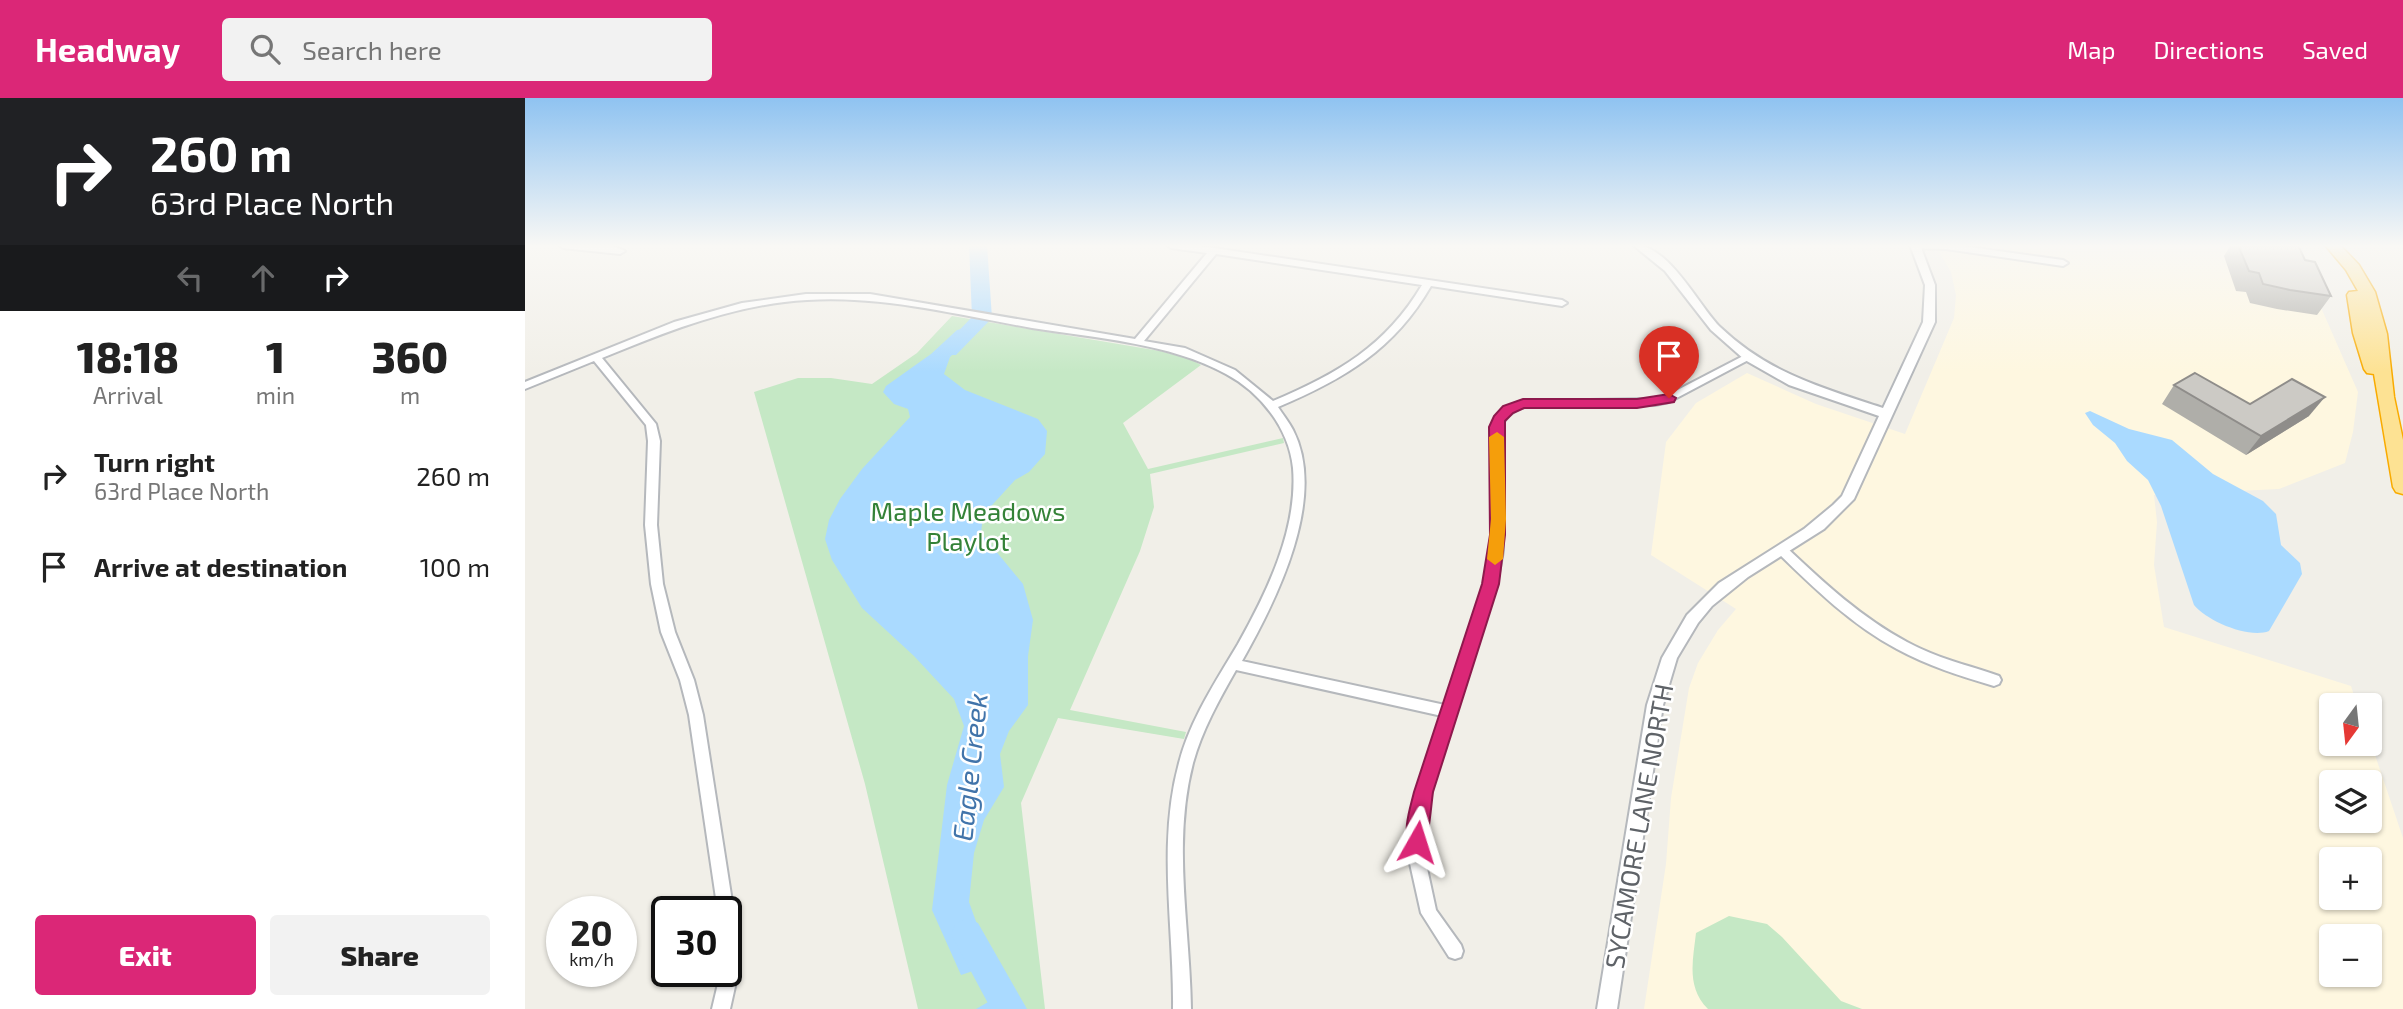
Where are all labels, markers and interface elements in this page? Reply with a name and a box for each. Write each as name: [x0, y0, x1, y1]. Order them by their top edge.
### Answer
search box: [222, 18, 712, 81]
text: Headway: [35, 29, 180, 69]
icon: search: [246, 30, 284, 68]
text: Search here: [302, 34, 442, 65]
text: Map: [2067, 35, 2115, 64]
text: Directions: [2153, 35, 2264, 64]
text: Saved: [2302, 35, 2368, 64]
text: 260 m: [150, 123, 292, 182]
icon: right: [35, 126, 126, 217]
text: 63rd Place North: [150, 183, 394, 221]
icon: left: [171, 259, 209, 297]
icon: ahead: [244, 259, 282, 297]
icon: right: [317, 259, 355, 297]
pin: [1639, 326, 1699, 398]
text: 18:18: [77, 331, 179, 381]
text: 1: [266, 331, 285, 381]
text: 360: [372, 331, 448, 381]
icon: arrive: [1650, 337, 1688, 375]
text: Arrival: [93, 381, 163, 409]
text: min: [256, 381, 295, 409]
text: m: [400, 381, 420, 409]
text: Turn right: [94, 446, 215, 477]
icon: right: [35, 457, 73, 495]
text: 260 m: [416, 460, 490, 491]
text: 63rd Place North: [94, 477, 269, 505]
park label: Maple Meadows Playlot: [871, 495, 1065, 556]
icon: arrive: [35, 548, 73, 586]
text: Arrive at destination: [94, 551, 347, 582]
text: 100 m: [420, 551, 490, 582]
street label: SYCAMORE LANE NORTH: [1598, 681, 1678, 971]
water label: Eagle Creek: [944, 691, 994, 843]
north arrow: [2319, 693, 2382, 756]
map controls: [2319, 693, 2382, 987]
button: layers: [2319, 770, 2382, 833]
position arrow: [1380, 805, 1454, 879]
button: +: [2319, 847, 2382, 910]
speed limit sign: 30: [651, 896, 742, 987]
text: 20: [570, 911, 613, 953]
button: Exit: [35, 915, 256, 995]
button: Share: [270, 915, 490, 995]
button: −: [2319, 924, 2382, 987]
text: km/h: [569, 948, 614, 970]

